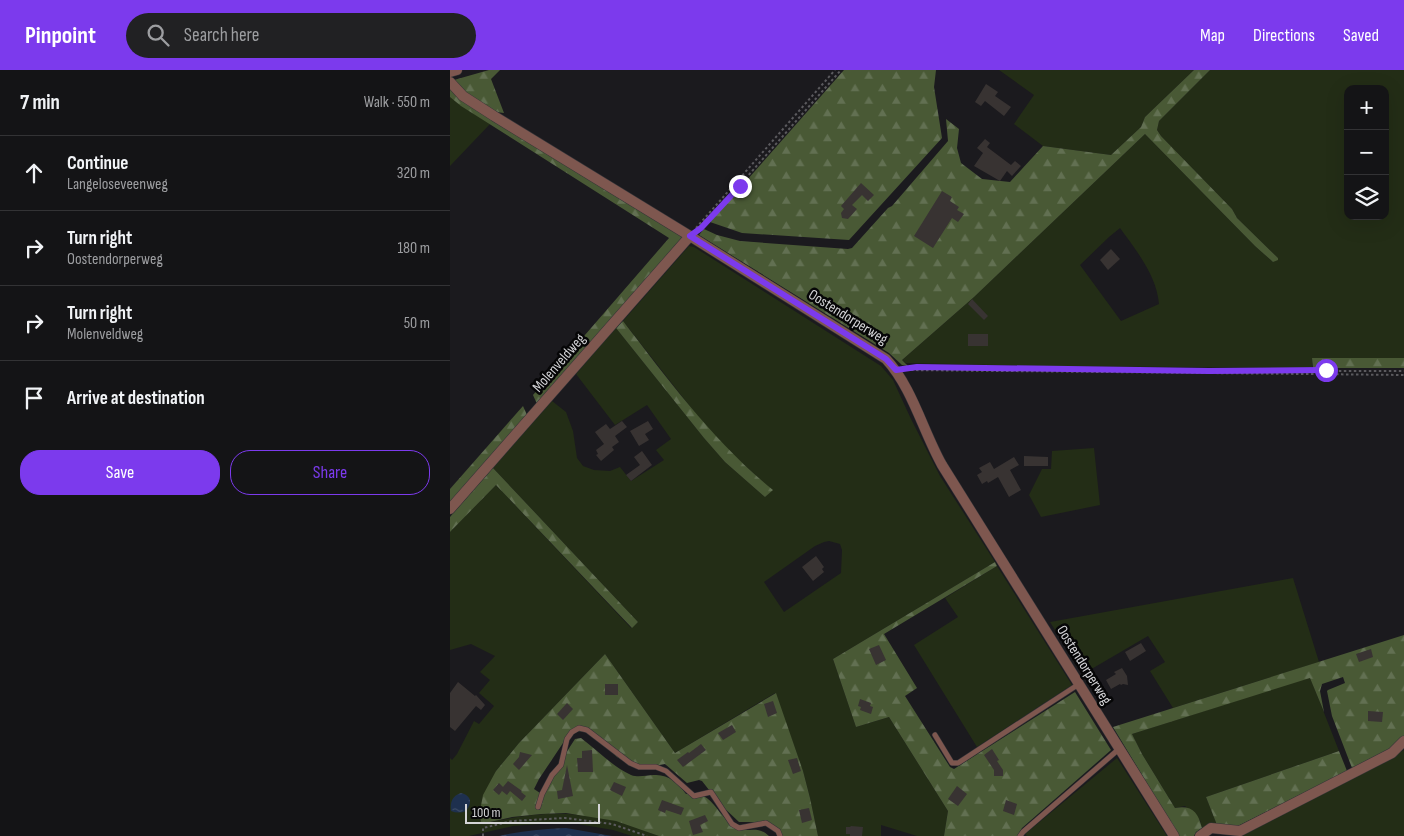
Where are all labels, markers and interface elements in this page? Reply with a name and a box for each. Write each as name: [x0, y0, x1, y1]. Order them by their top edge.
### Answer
search box: [126, 13, 476, 58]
text: Pinpoint: [25, 21, 96, 50]
icon: search: [144, 21, 172, 49]
text: Search here: [184, 24, 259, 47]
text: Map: [1200, 25, 1225, 46]
text: Directions: [1253, 25, 1315, 46]
text: Saved: [1343, 25, 1379, 46]
map controls: [1344, 85, 1389, 220]
button: +: [1344, 85, 1389, 130]
text: 7 min: [20, 90, 60, 115]
text: Walk · 550 m: [364, 93, 430, 112]
button: −: [1344, 130, 1389, 175]
text: Continue: [67, 152, 128, 175]
icon: ahead: [20, 159, 48, 187]
text: 320 m: [397, 164, 430, 183]
text: Langeloseveenweg: [67, 175, 168, 194]
route end: [729, 175, 752, 198]
button: layers: [1344, 175, 1389, 220]
text: Turn right: [67, 227, 132, 250]
icon: right: [20, 234, 48, 262]
text: 180 m: [397, 239, 430, 258]
text: Oostendorperweg: [67, 250, 163, 269]
street label: Oostendorperweg: [805, 285, 891, 349]
text: Turn right: [67, 302, 132, 325]
icon: right: [20, 309, 48, 337]
text: 50 m: [404, 314, 430, 333]
text: Molenveldweg: [67, 325, 143, 344]
street label: Molenveldweg: [528, 330, 590, 396]
route start: [1315, 359, 1338, 382]
icon: arrive: [20, 384, 48, 412]
text: Arrive at destination: [67, 387, 205, 410]
button: Save: [20, 450, 220, 495]
button: Share: [230, 450, 430, 495]
street label: Oostendorperweg: [1052, 622, 1116, 708]
scale bar: [465, 801, 600, 824]
text: 100 m: [472, 804, 501, 821]

